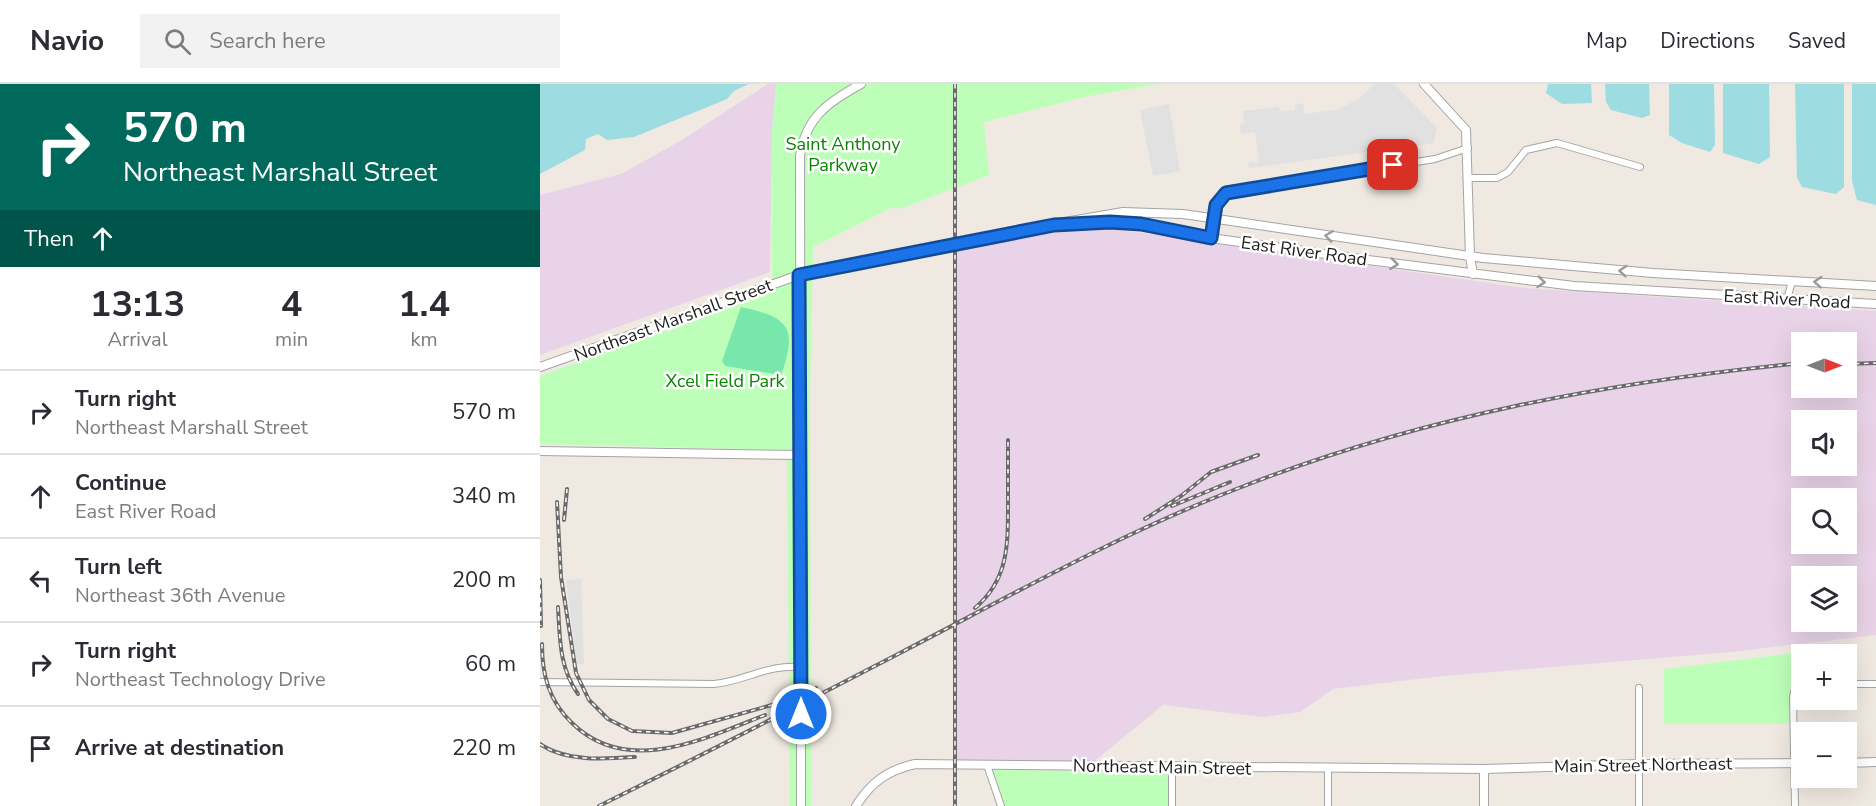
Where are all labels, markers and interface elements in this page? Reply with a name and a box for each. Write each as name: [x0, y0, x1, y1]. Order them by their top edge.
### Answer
search box: [140, 14, 560, 68]
text: Navio: [30, 22, 104, 60]
icon: search: [161, 25, 194, 58]
text: Search here: [209, 26, 326, 56]
text: Map: [1586, 27, 1627, 55]
text: Directions: [1660, 27, 1755, 55]
text: Saved: [1788, 27, 1846, 55]
text: 570 m: [123, 100, 247, 157]
icon: right: [24, 108, 102, 186]
park label: Saint Anthony Parkway: [785, 132, 901, 177]
pin: [1367, 139, 1418, 190]
icon: arrive: [1376, 148, 1409, 181]
text: Northeast Marshall Street: [123, 154, 437, 191]
icon: ahead: [86, 222, 119, 255]
text: Then: [24, 224, 74, 254]
street label: East River Road: [1239, 230, 1369, 272]
one-way arrow: [1324, 230, 1334, 242]
one-way arrow: [1389, 257, 1398, 269]
one-way arrow: [1618, 265, 1627, 278]
street label: Northeast Marshall Street: [570, 273, 776, 367]
one-way arrow: [1537, 275, 1546, 288]
one-way arrow: [1813, 276, 1822, 289]
text: 13:13: [90, 280, 185, 329]
text: 4: [281, 280, 302, 329]
text: 1.4: [398, 280, 450, 329]
street label: East River Road: [1723, 284, 1851, 314]
text: Arrival: [107, 326, 168, 353]
text: min: [275, 326, 308, 353]
text: km: [410, 326, 438, 353]
north arrow: [1791, 332, 1857, 398]
map controls: [1791, 332, 1857, 788]
park label: Xcel Field Park: [665, 369, 786, 393]
text: Turn right: [75, 384, 176, 414]
icon: right: [24, 396, 57, 429]
text: 570 m: [452, 397, 516, 427]
button: sound: [1791, 410, 1857, 476]
text: Northeast Marshall Street: [75, 414, 308, 441]
text: Continue: [75, 468, 166, 498]
icon: ahead: [24, 480, 57, 513]
text: 340 m: [452, 481, 516, 511]
button: search: [1791, 488, 1857, 554]
text: East River Road: [75, 498, 216, 525]
text: Turn left: [75, 552, 162, 582]
icon: left: [24, 564, 57, 597]
text: 200 m: [452, 565, 516, 595]
button: layers: [1791, 566, 1857, 632]
text: Northeast 36th Avenue: [75, 582, 285, 609]
text: Turn right: [75, 636, 176, 666]
button: +: [1791, 644, 1857, 710]
icon: right: [24, 648, 57, 681]
text: 60 m: [465, 649, 516, 679]
text: Northeast Technology Drive: [75, 666, 326, 693]
position arrow: [769, 682, 833, 746]
button: −: [1791, 722, 1857, 788]
icon: arrive: [24, 732, 57, 765]
text: Arrive at destination: [75, 733, 284, 763]
text: 220 m: [452, 733, 516, 763]
street label: Main Street Northeast: [1554, 751, 1733, 779]
street label: Northeast Main Street: [1073, 753, 1252, 781]

